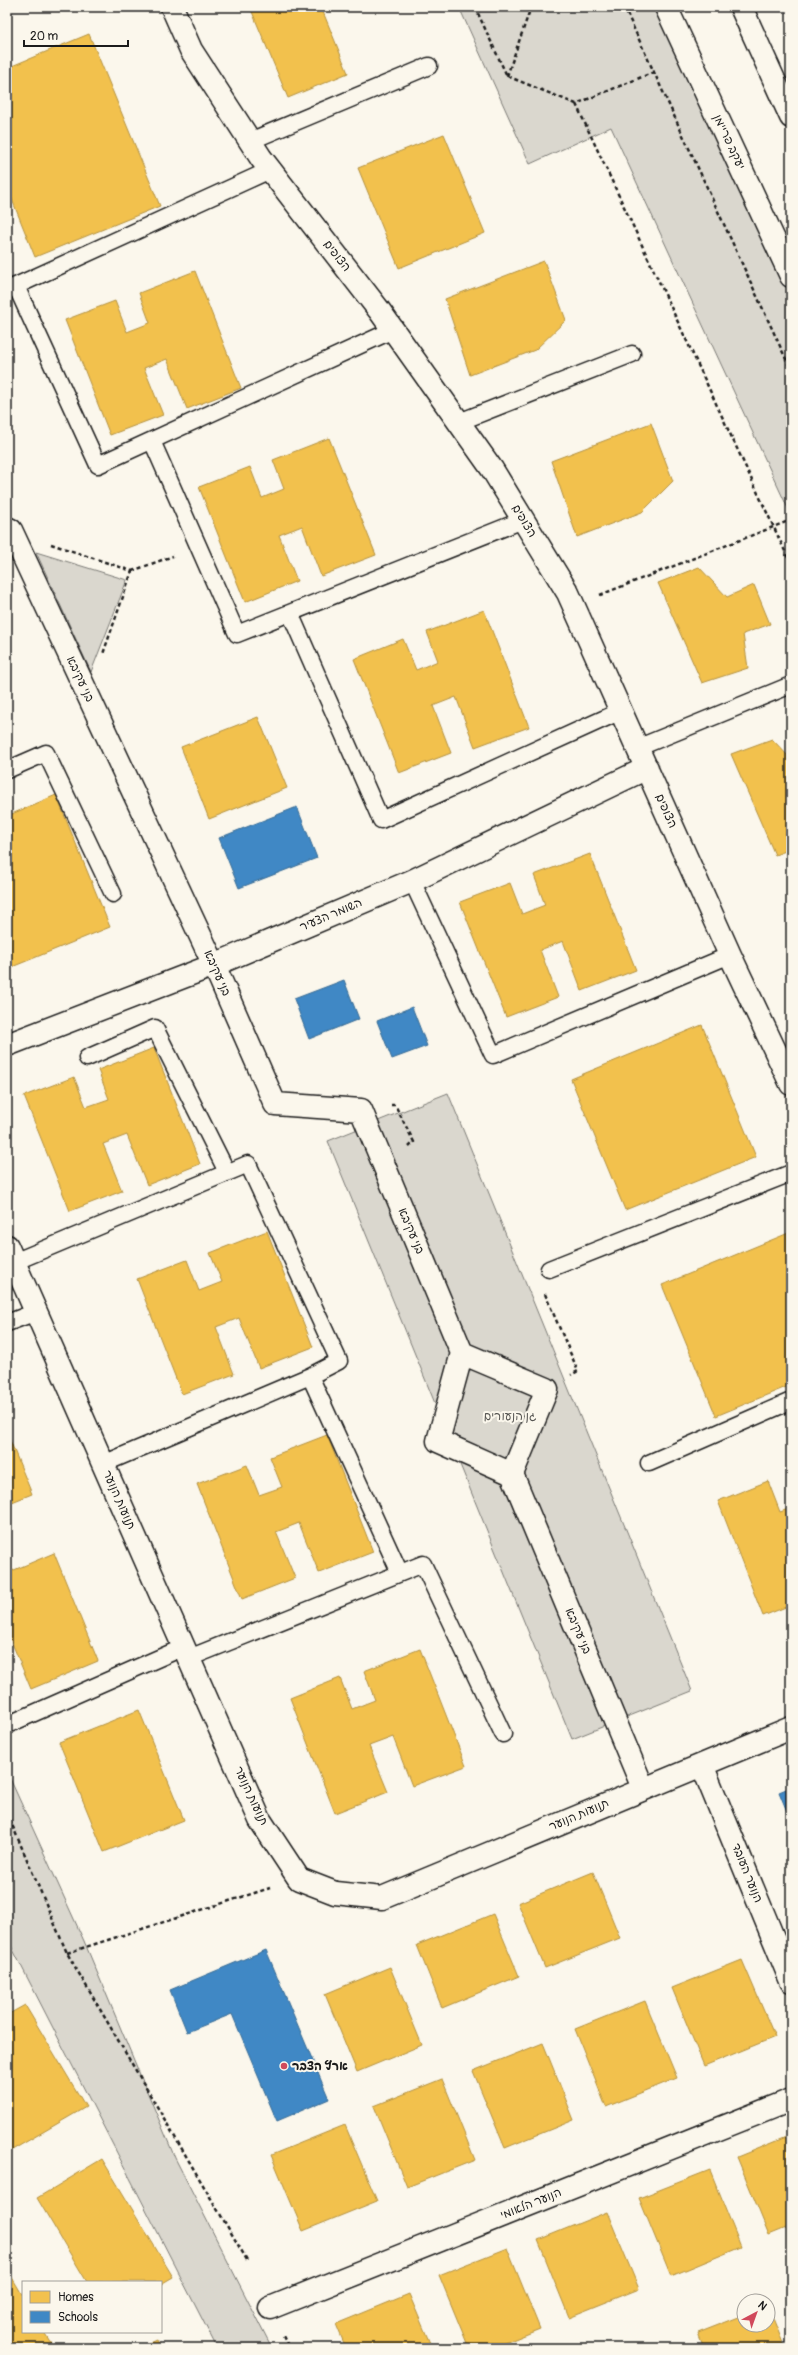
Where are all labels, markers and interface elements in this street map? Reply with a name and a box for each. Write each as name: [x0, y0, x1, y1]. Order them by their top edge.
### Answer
scale bar: [24, 22, 128, 48]
text: 20 m: [30, 29, 59, 44]
street label: יעקב פריימן: [710, 112, 748, 172]
street label: הצופים: [320, 237, 354, 275]
street label: הצופים: [508, 502, 540, 540]
street label: בני עקיבא: [63, 654, 97, 704]
street label: הצופים: [652, 792, 680, 830]
street label: השומר הצעיר: [298, 895, 364, 935]
street label: בני עקיבא: [200, 948, 234, 998]
street label: בני עקיבא: [395, 1206, 427, 1256]
park label: גן הנעורים: [484, 1409, 537, 1424]
street label: תנועות הנוער: [99, 1468, 139, 1532]
street label: בני עקיבא: [562, 1606, 594, 1656]
street label: תנועות הנוער: [231, 1764, 271, 1828]
street label: תנועות הנוער: [547, 1796, 611, 1834]
street label: הנוער העובד: [728, 1841, 766, 1905]
place label: ארץ הצבר: [292, 2059, 348, 2074]
marker: ארץ הצבר: [279, 2061, 289, 2071]
street label: הנוער הלאומי: [498, 2185, 564, 2223]
legend: [22, 2281, 162, 2333]
text: Homes: [58, 2290, 94, 2305]
north arrow: [736, 2293, 776, 2333]
text: N: [755, 2298, 770, 2314]
text: Schools: [58, 2310, 98, 2325]

